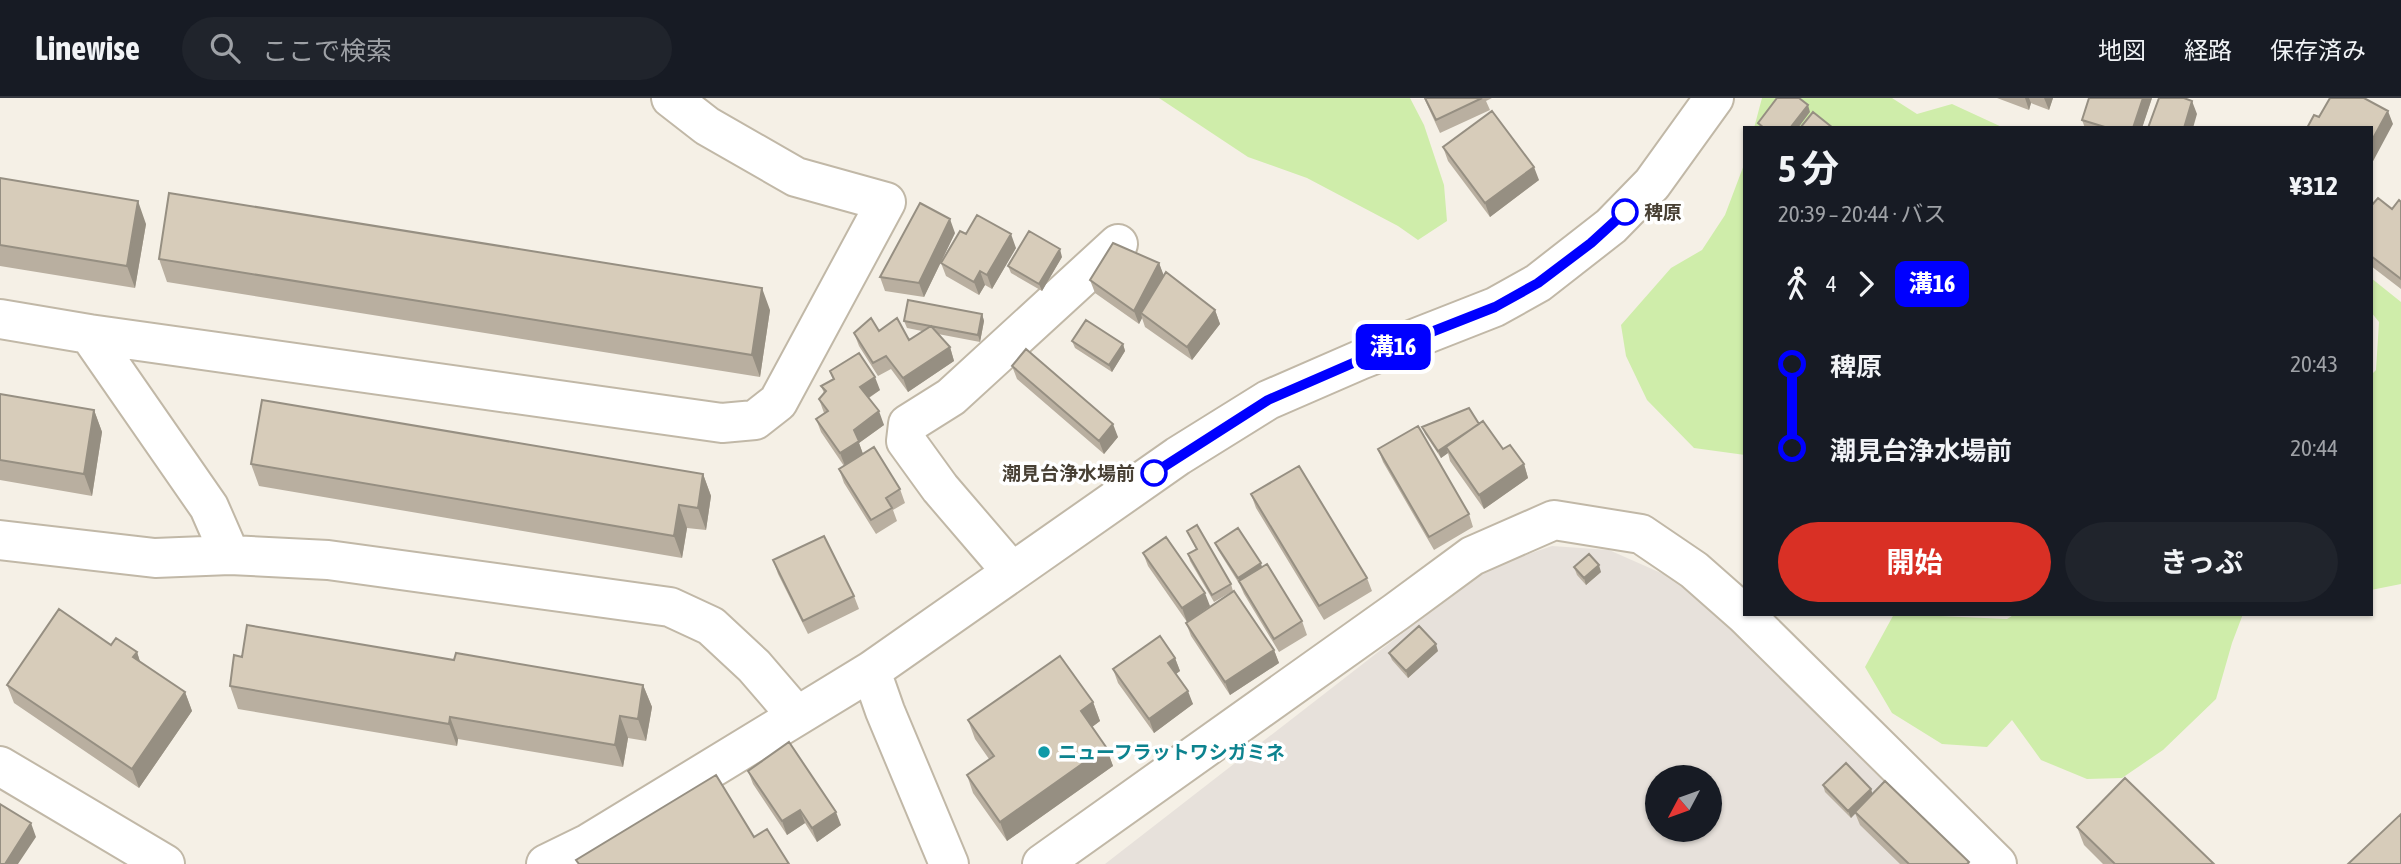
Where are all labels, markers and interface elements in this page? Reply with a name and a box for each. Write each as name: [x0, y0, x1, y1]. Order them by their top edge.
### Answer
search box: [182, 17, 672, 80]
text: Linewise: [35, 29, 140, 67]
icon: search: [206, 29, 244, 67]
text: ここで検索: [262, 36, 392, 66]
text: 地図: [2098, 37, 2146, 64]
text: 経路: [2184, 37, 2232, 64]
text: 保存済み: [2270, 37, 2366, 64]
text: 5 分: [1778, 147, 1839, 190]
text: ¥312: [2290, 171, 2338, 201]
marker: 稗原: [1612, 199, 1638, 225]
place label: 稗原: [1644, 201, 1682, 223]
text: 20:39 – 20:44 · バス: [1778, 201, 1946, 227]
icon: walk: [1778, 265, 1816, 303]
icon: forward: [1847, 265, 1885, 303]
text: 溝16: [1909, 270, 1955, 297]
text: 4: [1826, 271, 1837, 297]
line badge: 溝16: [1353, 324, 1433, 370]
text: 溝16: [1370, 333, 1416, 360]
text: 20:43: [2290, 351, 2338, 377]
text: 稗原: [1830, 352, 1882, 382]
text: 20:44: [2290, 435, 2338, 461]
text: 潮見台浄水場前: [1830, 436, 2012, 466]
marker: 潮見台浄水場前: [1141, 460, 1167, 486]
place label: 潮見台浄水場前: [1002, 462, 1135, 484]
button: 開始: [1778, 522, 2051, 602]
button: きっぷ: [2065, 522, 2338, 602]
place label: ニューフラットワシガミネ: [1058, 741, 1285, 763]
marker: ニューフラットワシガミネ: [1036, 744, 1052, 760]
north arrow: [1645, 765, 1722, 842]
map controls: [1645, 765, 1722, 842]

